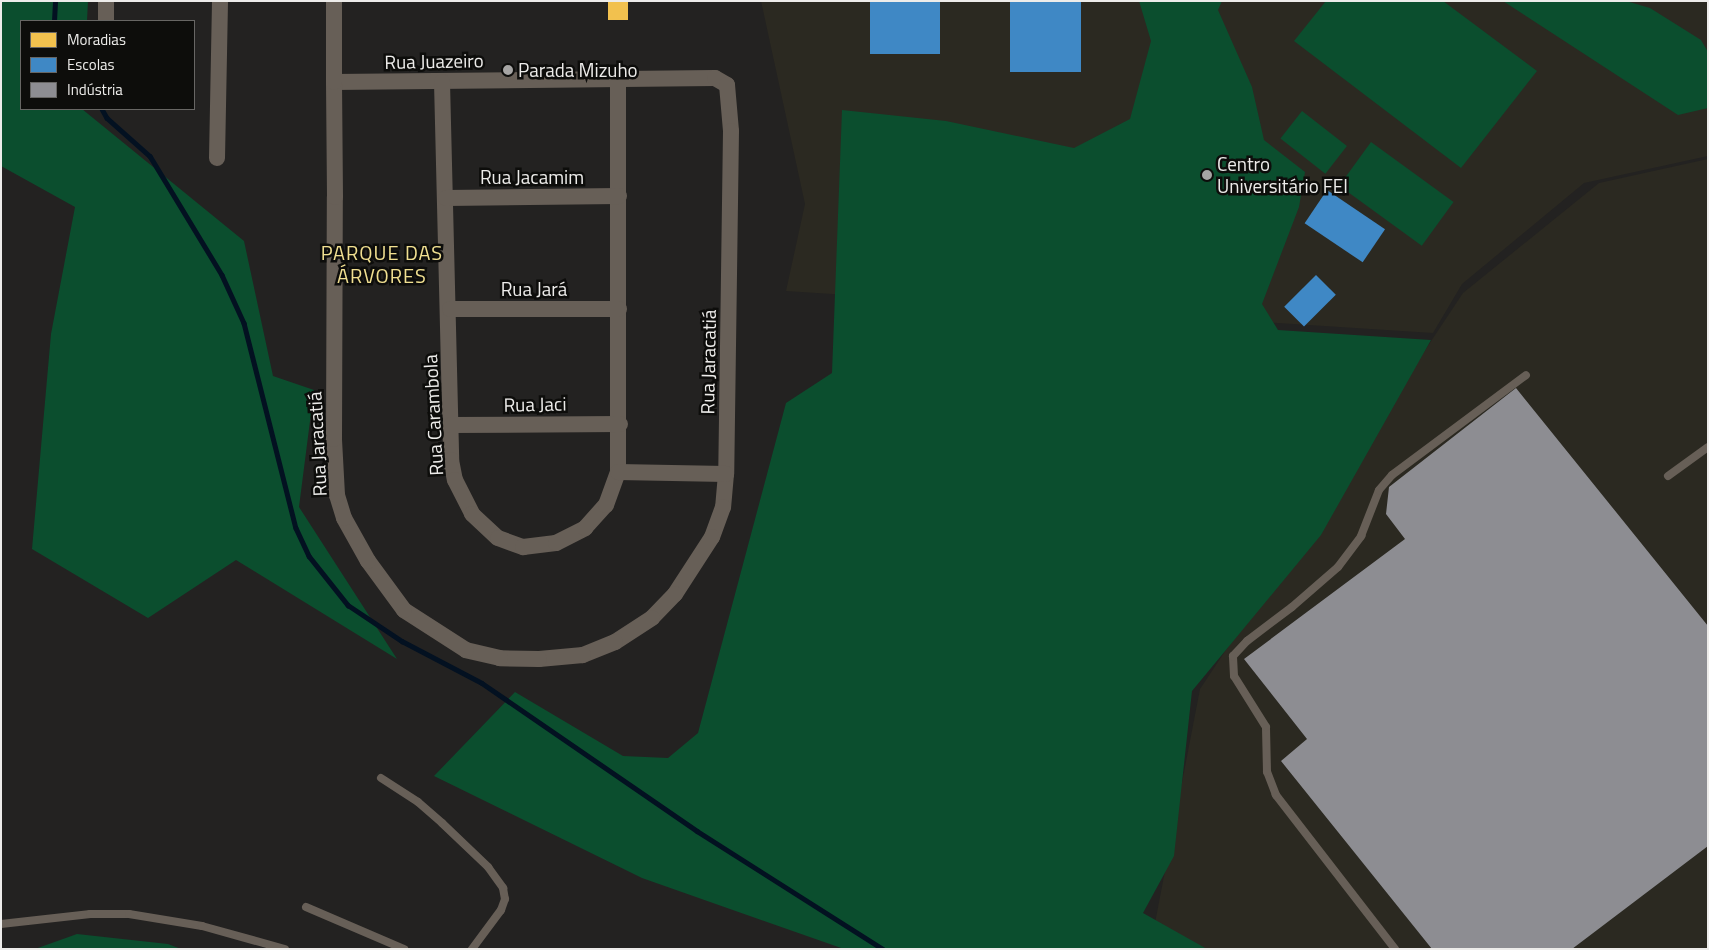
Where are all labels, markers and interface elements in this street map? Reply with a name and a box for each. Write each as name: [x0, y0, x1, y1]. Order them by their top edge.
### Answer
legend: [20, 20, 195, 110]
text: Moradias: [67, 28, 126, 51]
street label: Rua Juazeiro: [384, 49, 484, 73]
text: Escolas: [67, 53, 115, 76]
place label: Parada Mizuho: [518, 59, 638, 81]
marker: Parada Mizuho: [502, 64, 514, 76]
text: Indústria: [67, 78, 123, 101]
place label: Centro Universitário FEI: [1217, 153, 1348, 197]
street label: Rua Jacamim: [480, 166, 584, 188]
marker: Centro Universitário FEI: [1201, 169, 1213, 181]
district label: PARQUE DAS ÁRVORES: [320, 241, 444, 288]
street label: Rua Jará: [501, 278, 567, 300]
street label: Rua Jaracatiá: [696, 309, 720, 415]
street label: Rua Carambola: [418, 354, 448, 476]
street label: Rua Jaracatiá: [303, 391, 331, 497]
street label: Rua Jaci: [503, 392, 567, 416]

